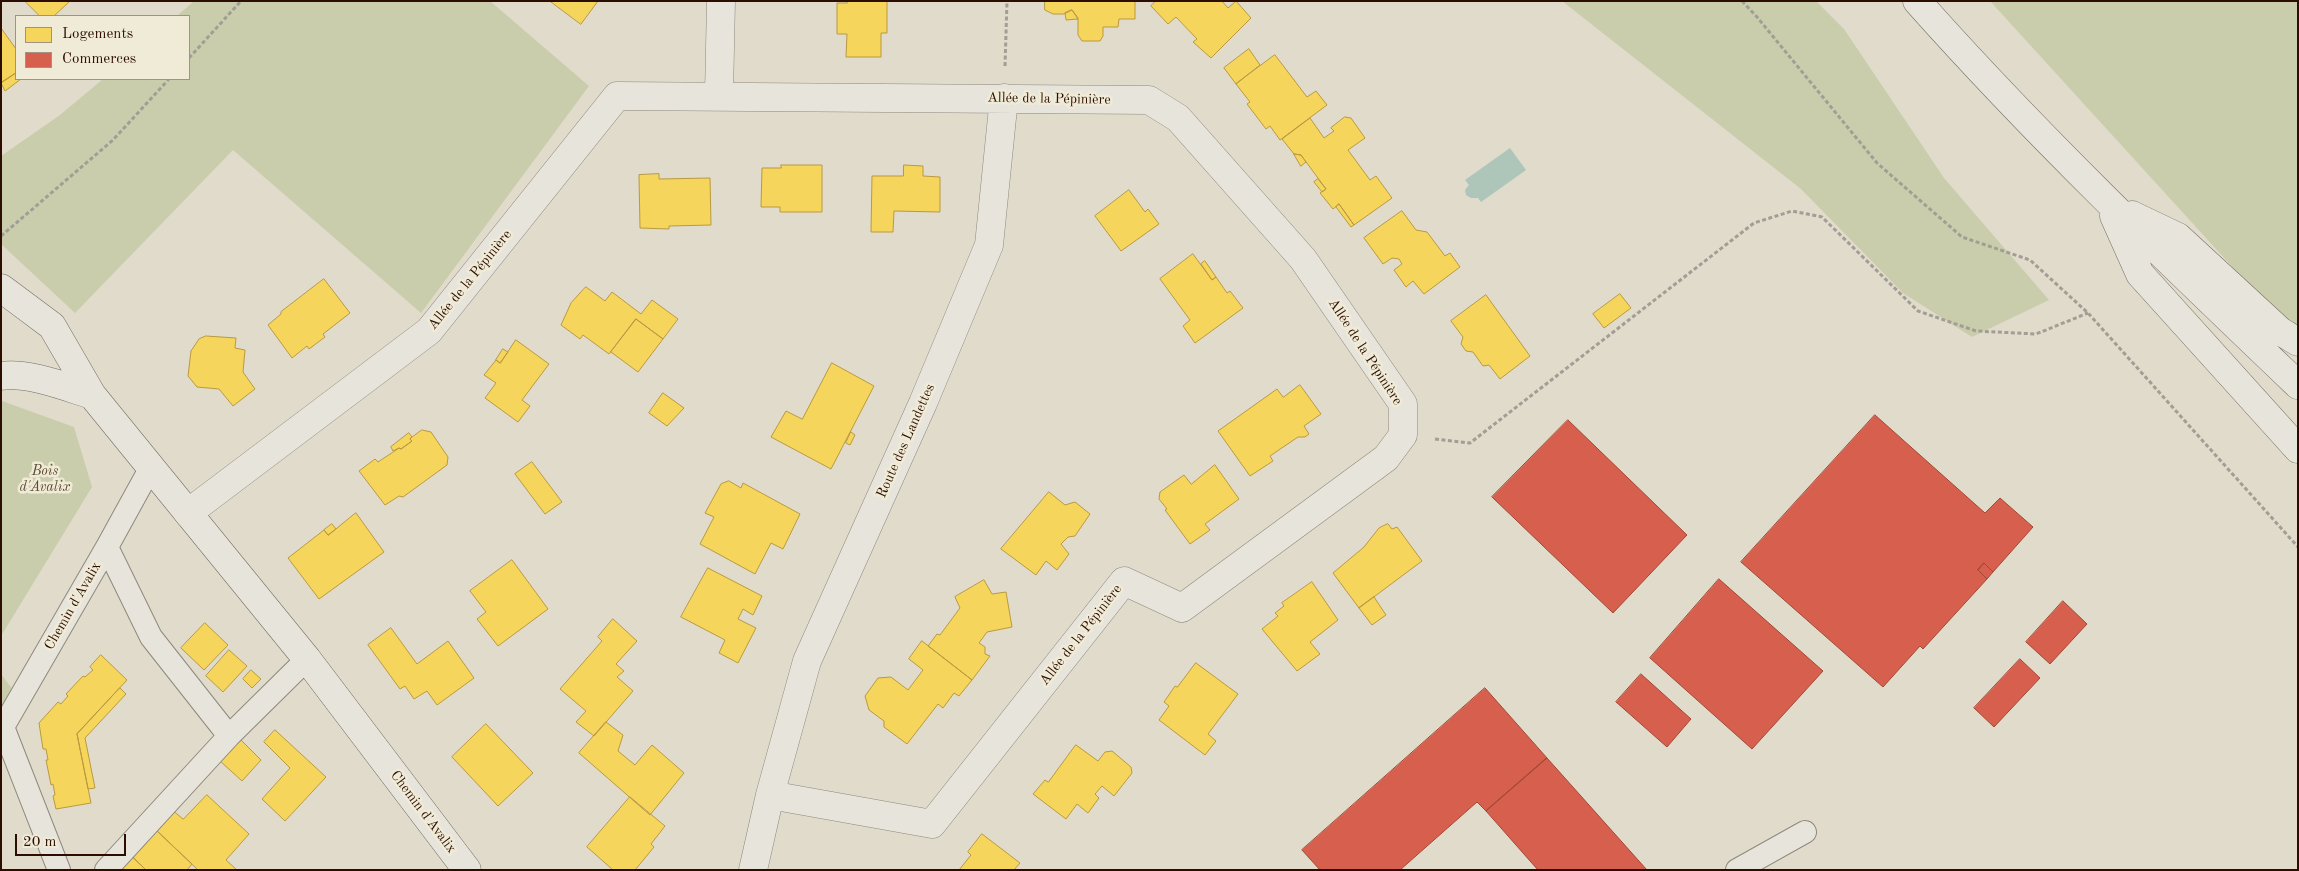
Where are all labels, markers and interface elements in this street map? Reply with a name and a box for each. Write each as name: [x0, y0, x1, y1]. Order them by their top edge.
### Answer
legend: [15, 15, 190, 80]
text: Logements: [62, 27, 133, 42]
text: Commerces: [62, 52, 136, 67]
street label: Allée de la Pépinière: [987, 90, 1111, 108]
street label: Allée de la Pépinière: [425, 227, 515, 333]
street label: Allée de la Pépinière: [1324, 296, 1406, 408]
street label: Route des Landettes: [873, 381, 939, 501]
park label: Bois d'Avalix: [20, 463, 70, 496]
street label: Chemin d'Avalix: [41, 559, 105, 653]
street label: Allée de la Pépinière: [1036, 581, 1126, 689]
street label: Chemin d'Avalix: [386, 767, 460, 857]
scale bar: [18, 824, 129, 856]
text: 20 m: [23, 835, 57, 850]

